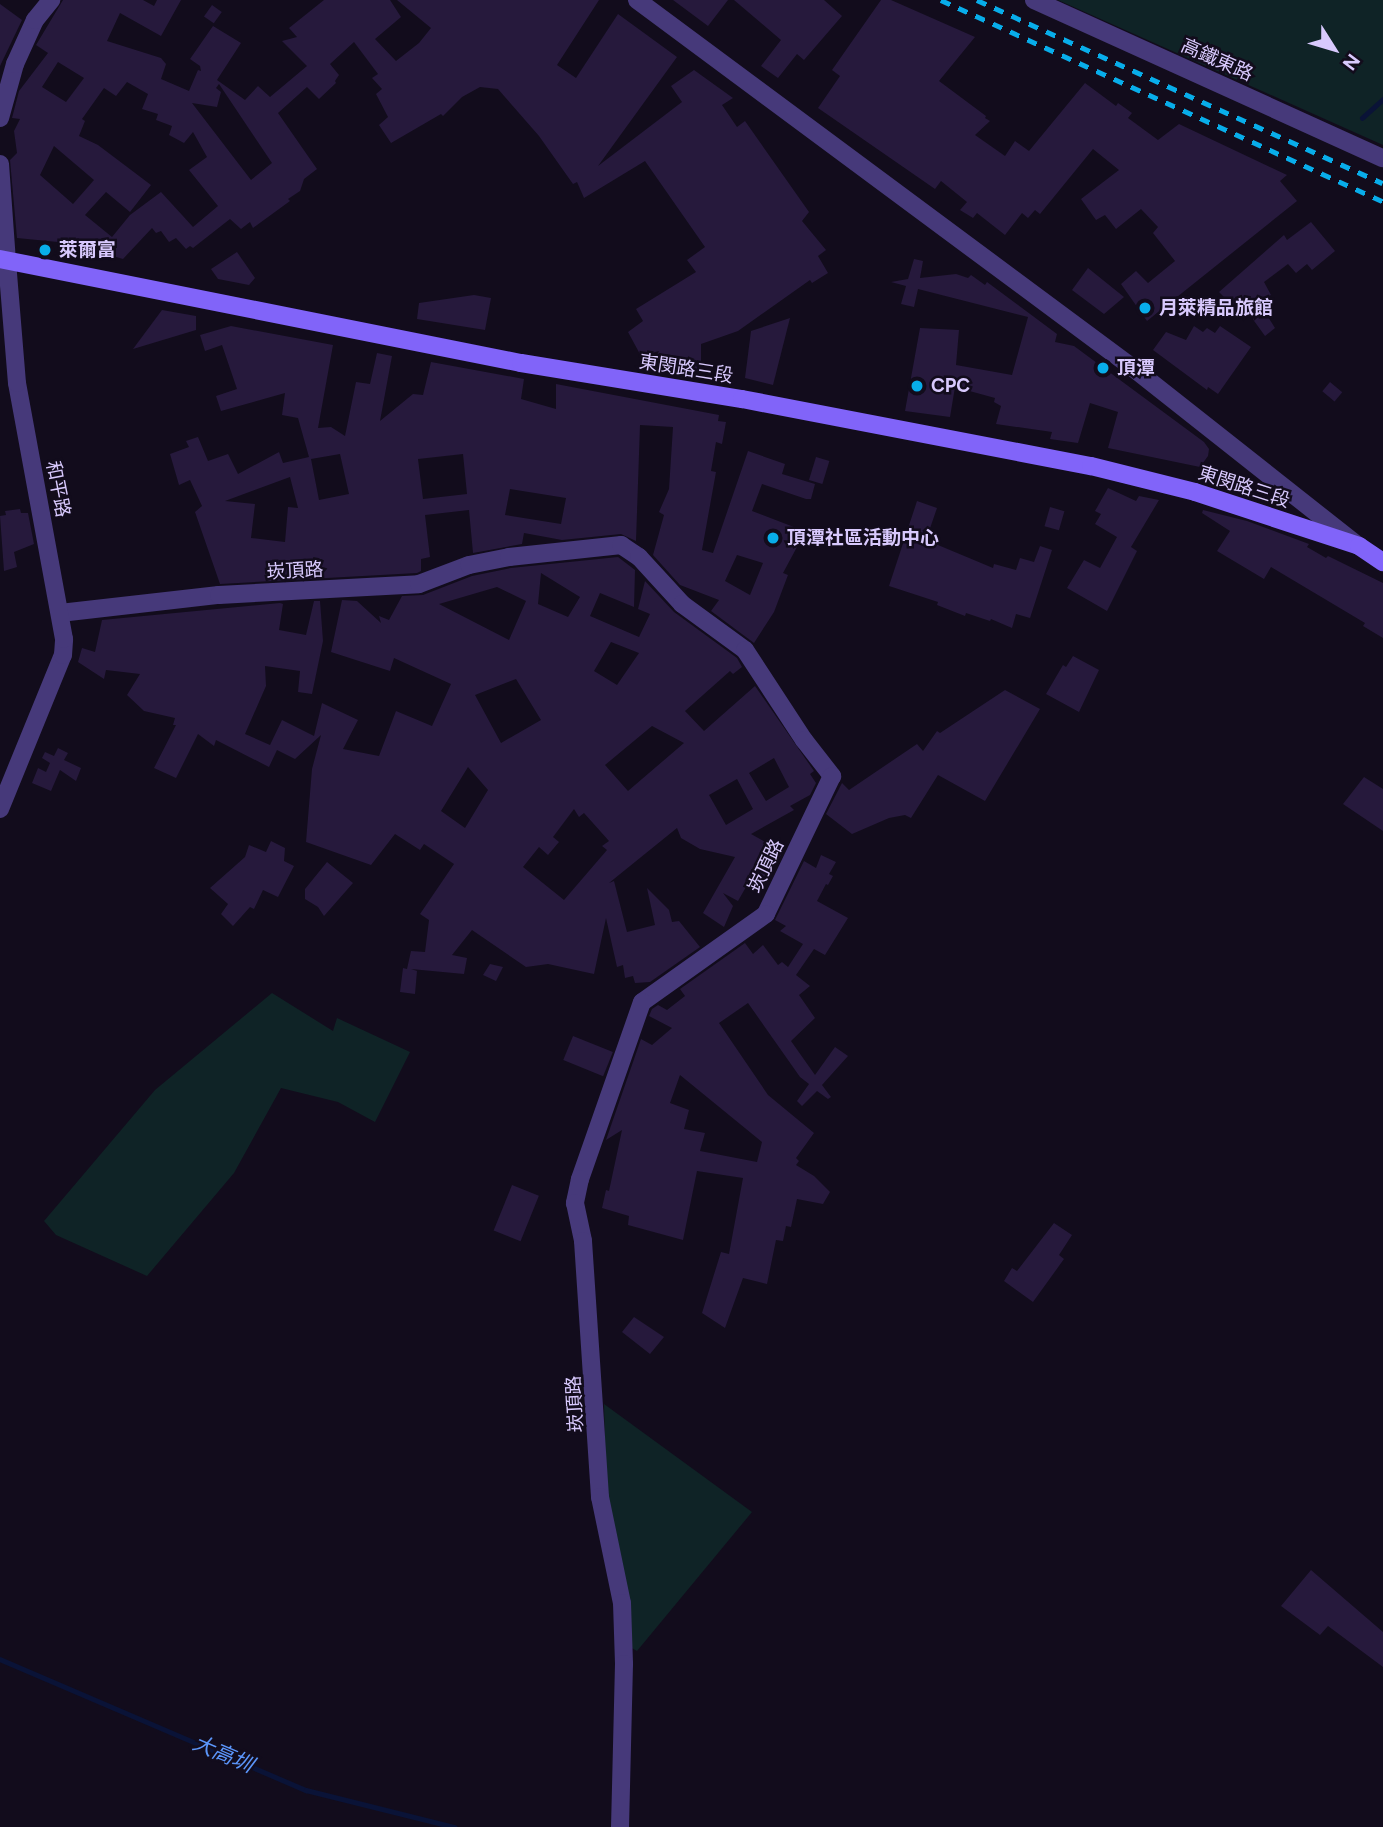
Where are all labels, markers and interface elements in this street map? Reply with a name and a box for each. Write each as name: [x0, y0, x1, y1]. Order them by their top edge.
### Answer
north arrow: [1299, 14, 1369, 84]
street label: 高鐵東路: [1178, 34, 1256, 86]
text: N: [1338, 49, 1365, 75]
place label: 萊爾富: [59, 239, 116, 261]
marker: 萊爾富: [37, 242, 53, 258]
place label: 月萊精品旅館: [1159, 297, 1273, 319]
marker: 月萊精品旅館: [1137, 300, 1153, 316]
street label: 東閔路三段: [637, 350, 735, 388]
place label: 頂潭: [1117, 357, 1155, 379]
marker: 頂潭: [1095, 360, 1111, 376]
place label: CPC: [931, 375, 970, 397]
marker: CPC: [909, 378, 925, 394]
street label: 和平路: [41, 459, 75, 519]
street label: 東閔路三段: [1195, 461, 1293, 513]
place label: 頂潭社區活動中心: [787, 527, 939, 549]
marker: 頂潭社區活動中心: [765, 530, 781, 546]
street label: 崁頂路: [266, 558, 324, 584]
street label: 崁頂路: [743, 835, 789, 897]
street label: 崁頂路: [562, 1375, 588, 1433]
water label: 大高圳: [189, 1730, 257, 1778]

